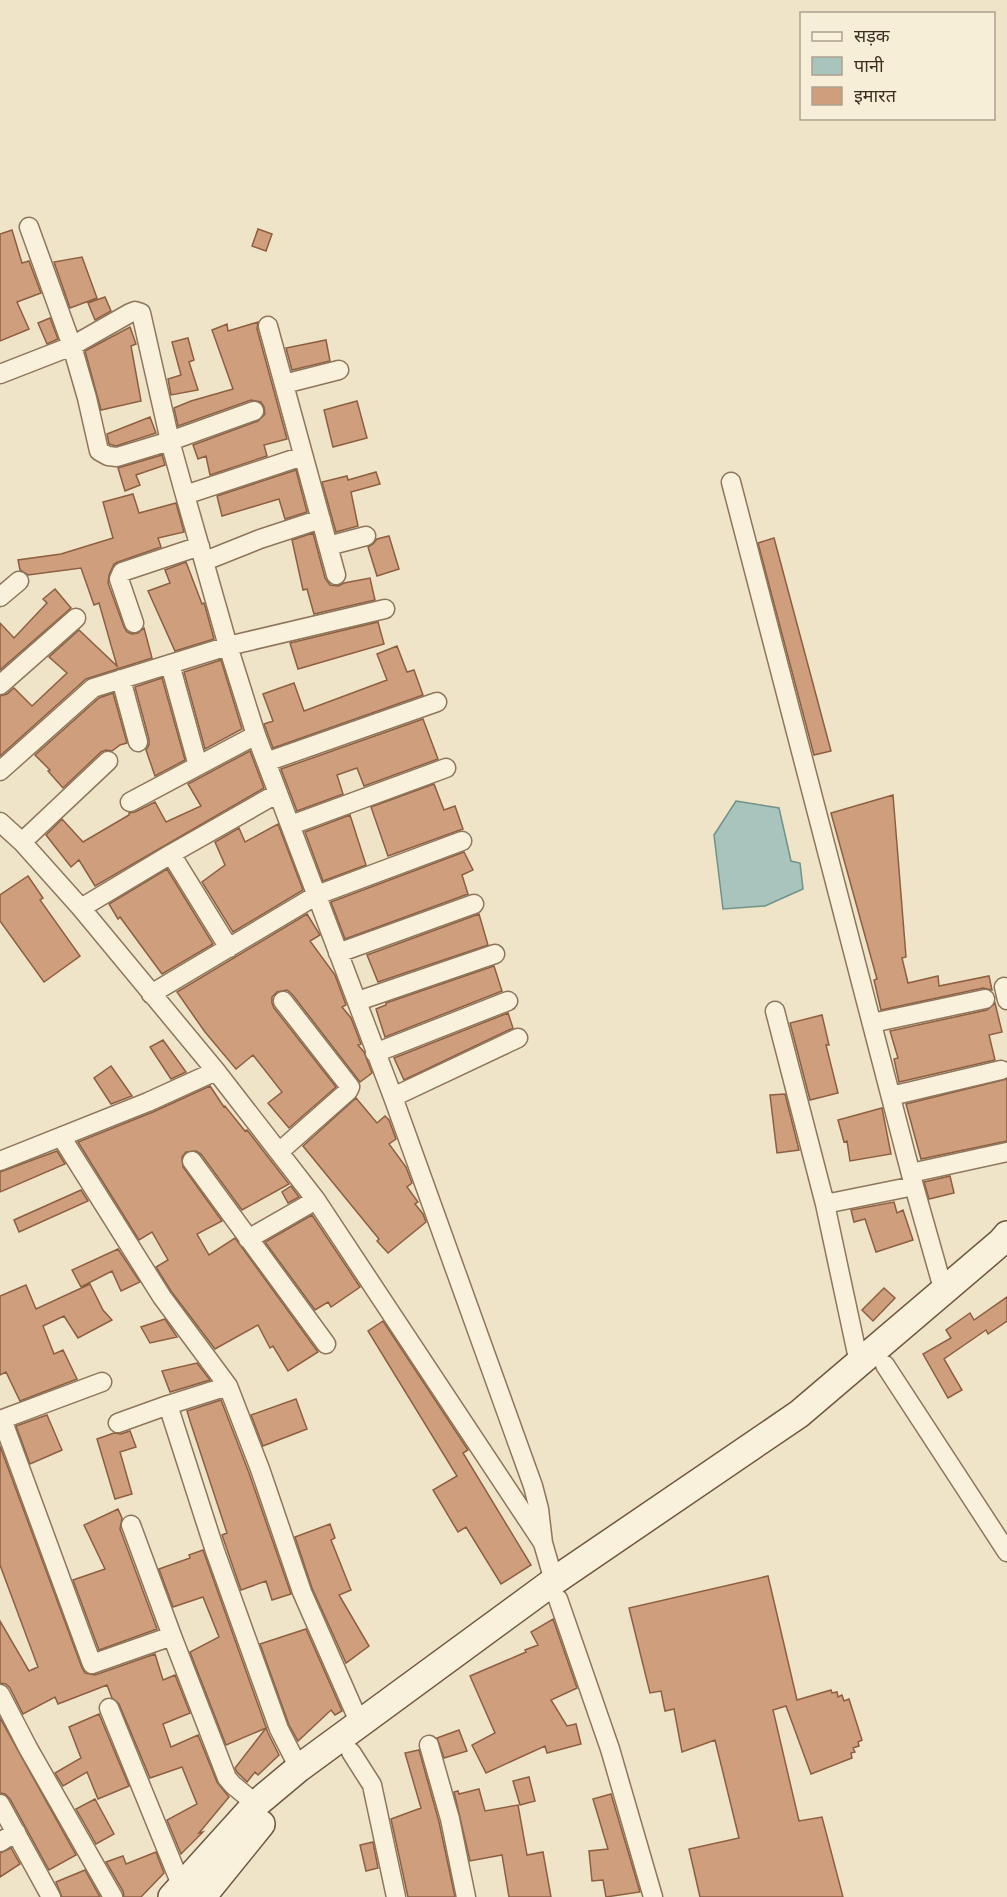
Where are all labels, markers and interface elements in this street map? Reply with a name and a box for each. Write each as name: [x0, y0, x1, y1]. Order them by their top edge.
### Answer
legend: [800, 12, 995, 120]
text: सड़क: [854, 23, 891, 47]
text: पानी: [854, 53, 884, 77]
text: इमारत: [854, 83, 897, 107]

